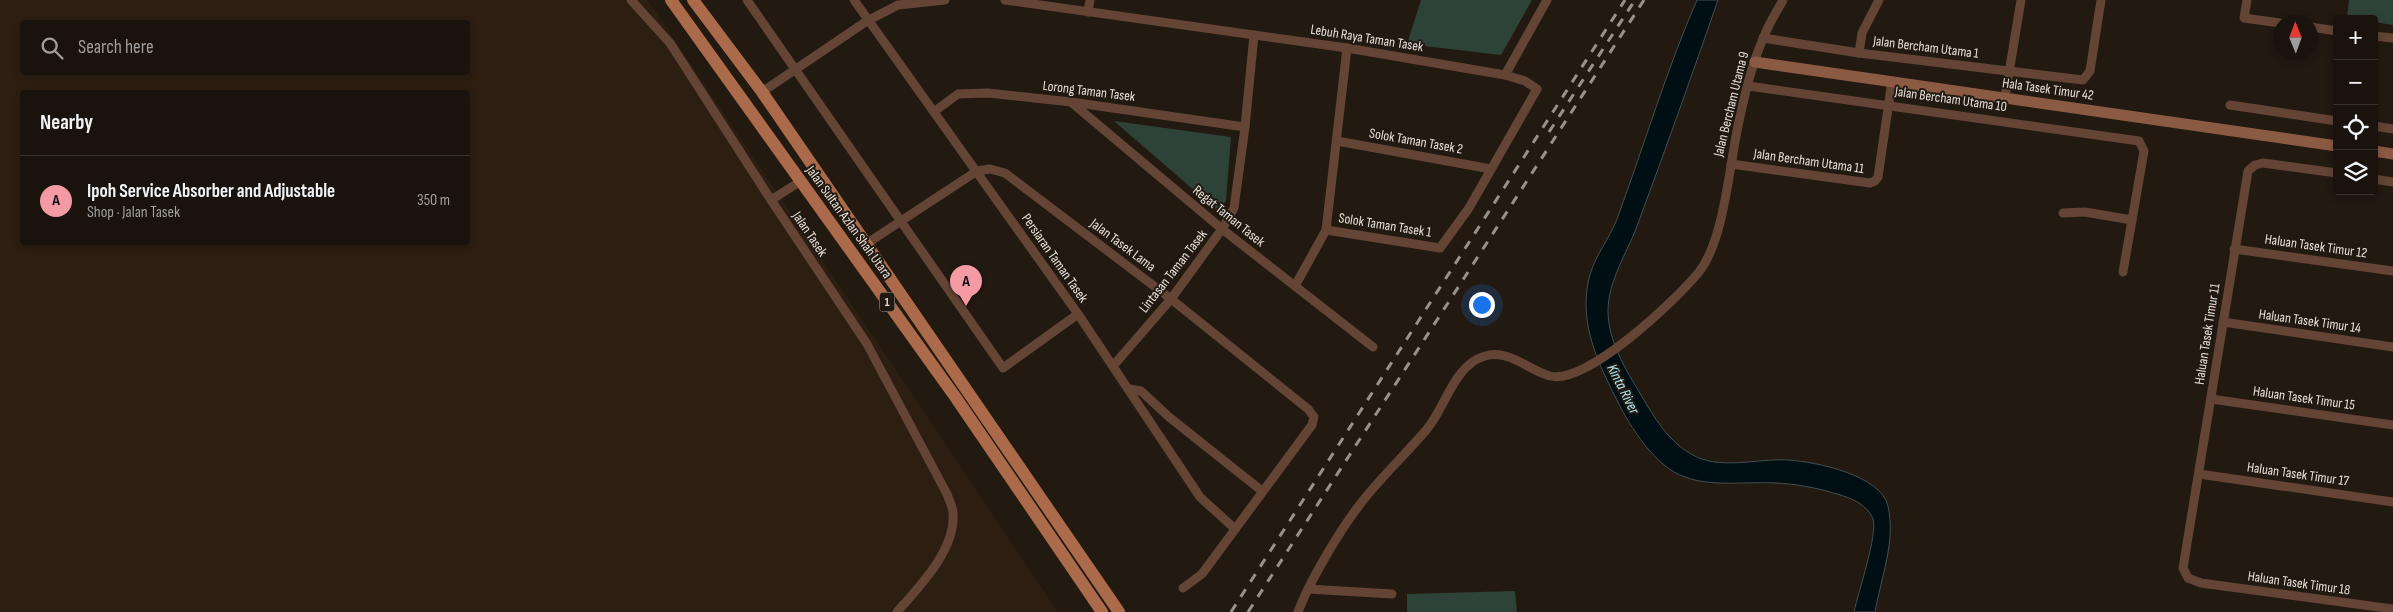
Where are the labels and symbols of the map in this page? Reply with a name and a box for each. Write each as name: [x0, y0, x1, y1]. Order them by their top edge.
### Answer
north arrow: [2273, 15, 2318, 60]
street label: Lebuh Raya Taman Tasek: [1309, 21, 1425, 55]
street label: Jalan Bercham Utama 1: [1871, 32, 1980, 62]
street label: Jalan Bercham Utama 9: [1709, 50, 1752, 159]
street label: Hala Tasek Timur 42: [2001, 74, 2095, 104]
street label: Lorong Taman Tasek: [1042, 77, 1137, 105]
street label: Jalan Bercham Utama 10: [1893, 83, 2008, 115]
street label: Solok Taman Tasek 2: [1368, 124, 1464, 158]
street label: Jalan Bercham Utama 11: [1752, 145, 1865, 177]
street label: Jalan Sultan Azlan Shah Utara: [802, 161, 896, 282]
street label: Regat Taman Tasek: [1189, 182, 1269, 251]
street label: Jalan Tasek: [788, 207, 832, 260]
street label: Solok Taman Tasek 1: [1337, 209, 1433, 241]
street label: Persiaran Taman Tasek: [1018, 210, 1092, 306]
street label: Jalan Tasek Lama: [1086, 214, 1159, 275]
street label: Lintasan Taman Tasek: [1135, 225, 1211, 316]
street label: Haluan Tasek Timur 12: [2264, 230, 2368, 262]
pin: A: [950, 265, 982, 306]
street label: Haluan Tasek Timur 11: [2191, 282, 2223, 386]
road number: 1: [880, 292, 894, 312]
your location: [1469, 292, 1495, 318]
street label: Haluan Tasek Timur 14: [2258, 305, 2362, 337]
water label: Kinta River: [1602, 361, 1644, 418]
street label: Haluan Tasek Timur 15: [2252, 382, 2356, 414]
street label: Haluan Tasek Timur 17: [2246, 458, 2350, 490]
street label: Haluan Tasek Timur 18: [2247, 567, 2351, 599]

